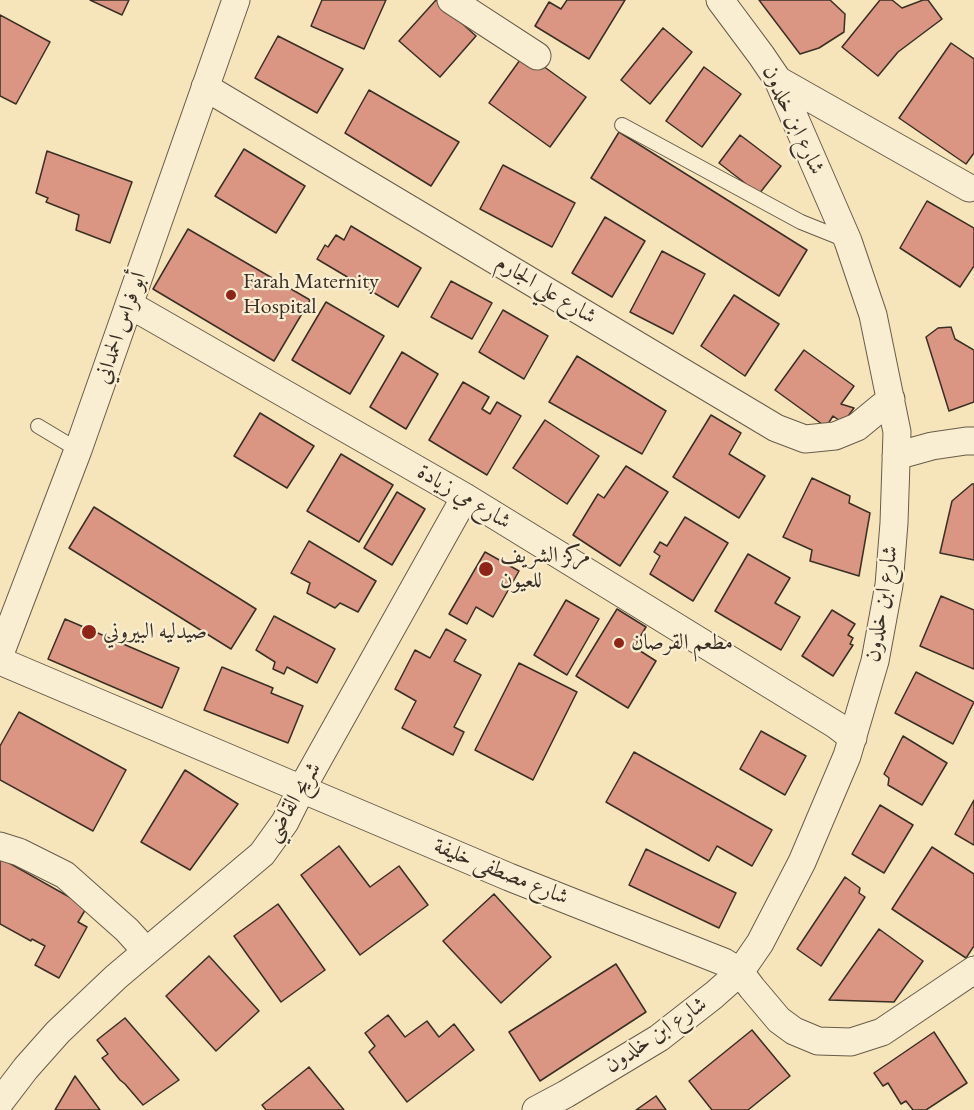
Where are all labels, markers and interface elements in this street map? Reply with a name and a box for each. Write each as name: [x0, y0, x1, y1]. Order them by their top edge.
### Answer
street label: شارع ابن خلدون: [756, 61, 830, 179]
street label: شارع علي الجارم: [491, 250, 601, 330]
street label: أبو فراس الحمداني: [90, 269, 152, 387]
place label: Farah Maternity Hospital: [243, 269, 379, 320]
marker: Farah Maternity Hospital: [224, 288, 238, 302]
street label: شارع مي زيادة: [412, 459, 516, 535]
place label: مركز الشريف للعيون: [500, 543, 590, 594]
street label: شارع ابن خلدون: [860, 544, 904, 664]
marker: مركز الشريف للعيون: [477, 560, 495, 578]
place label: صيدليه البيروني: [103, 619, 207, 645]
marker: صيدليه البيروني: [80, 623, 98, 641]
place label: مطعم القرصان: [631, 630, 733, 656]
marker: مطعم القرصان: [612, 636, 626, 650]
street label: شريح القاضي: [259, 757, 327, 847]
street label: شارع مصطفى خليفة: [430, 833, 572, 911]
street label: شارع ابن خلدون: [600, 991, 712, 1079]

